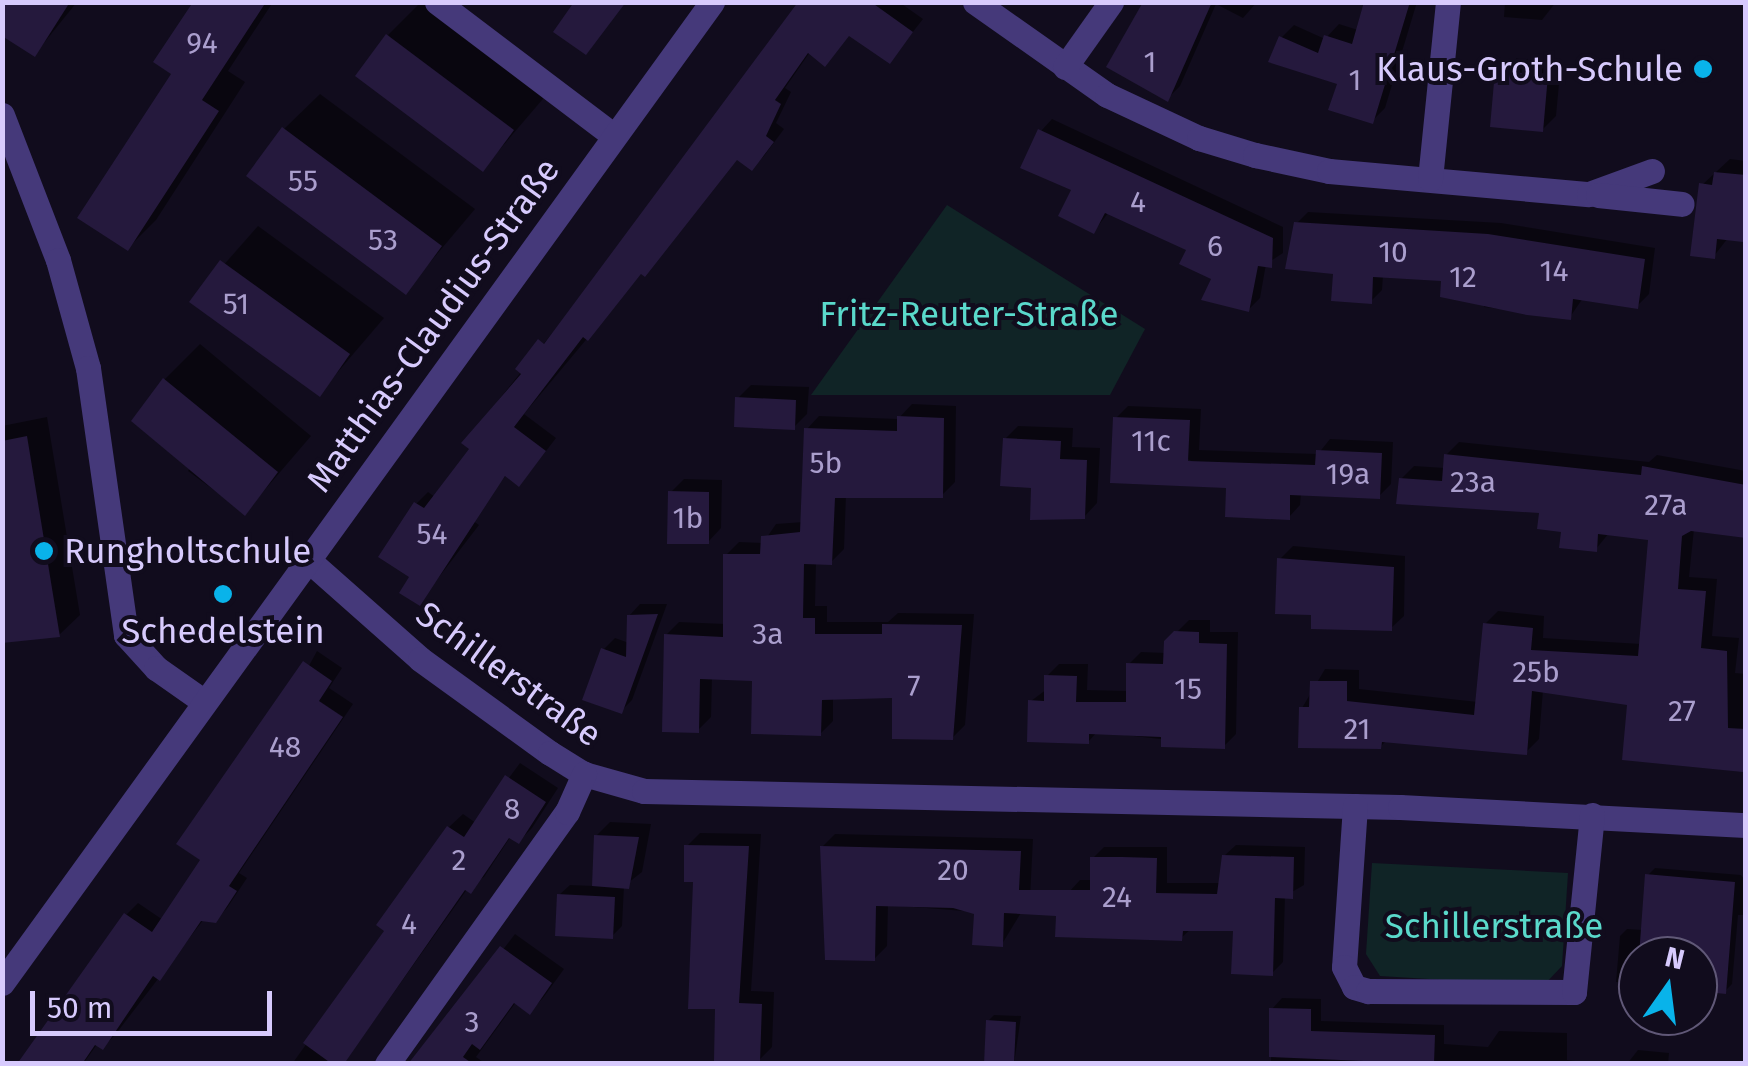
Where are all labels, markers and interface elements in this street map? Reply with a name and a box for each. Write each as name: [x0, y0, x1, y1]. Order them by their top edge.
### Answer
house number: 94: [186, 25, 218, 61]
house number: 1: [1144, 44, 1156, 80]
place label: Klaus-Groth-Schule: [1376, 48, 1683, 90]
marker: Klaus-Groth-Schule: [1692, 58, 1714, 80]
house number: 1: [1349, 62, 1361, 98]
street label: Matthias-Claudius-Straße: [298, 150, 568, 500]
house number: 55: [288, 163, 318, 199]
house number: 4: [1130, 184, 1146, 220]
house number: 53: [368, 222, 398, 258]
house number: 6: [1207, 228, 1223, 264]
house number: 10: [1378, 234, 1408, 270]
house number: 14: [1540, 253, 1568, 289]
house number: 12: [1449, 259, 1477, 295]
house number: 51: [223, 286, 249, 322]
park label: Fritz-Reuter-Straße: [819, 293, 1119, 335]
house number: 11c: [1131, 423, 1171, 459]
house number: 5b: [810, 445, 842, 481]
house number: 19a: [1326, 456, 1370, 492]
house number: 23a: [1450, 464, 1496, 500]
house number: 27a: [1644, 487, 1688, 523]
house number: 1b: [673, 500, 703, 536]
house number: 54: [417, 516, 447, 552]
place label: Rungholtschule: [64, 530, 311, 572]
marker: Rungholtschule: [33, 540, 55, 562]
marker: Schedelstein: [212, 583, 234, 605]
street label: Schillerstraße: [408, 593, 610, 755]
place label: Schedelstein: [121, 610, 325, 652]
house number: 3a: [752, 616, 784, 652]
house number: 25b: [1512, 654, 1560, 690]
house number: 7: [907, 668, 921, 704]
house number: 15: [1174, 671, 1202, 707]
house number: 27: [1668, 693, 1696, 729]
house number: 21: [1343, 711, 1371, 747]
house number: 48: [269, 729, 301, 765]
house number: 8: [504, 791, 520, 827]
house number: 2: [452, 842, 466, 878]
house number: 20: [937, 852, 969, 888]
house number: 24: [1102, 879, 1132, 915]
park label: Schillerstraße: [1385, 905, 1603, 947]
house number: 4: [401, 906, 417, 942]
north arrow: [1618, 936, 1718, 1036]
text: N: [1662, 940, 1688, 977]
scale bar: [35, 971, 278, 1033]
text: 50 m: [47, 990, 112, 1026]
house number: 3: [465, 1004, 479, 1040]

